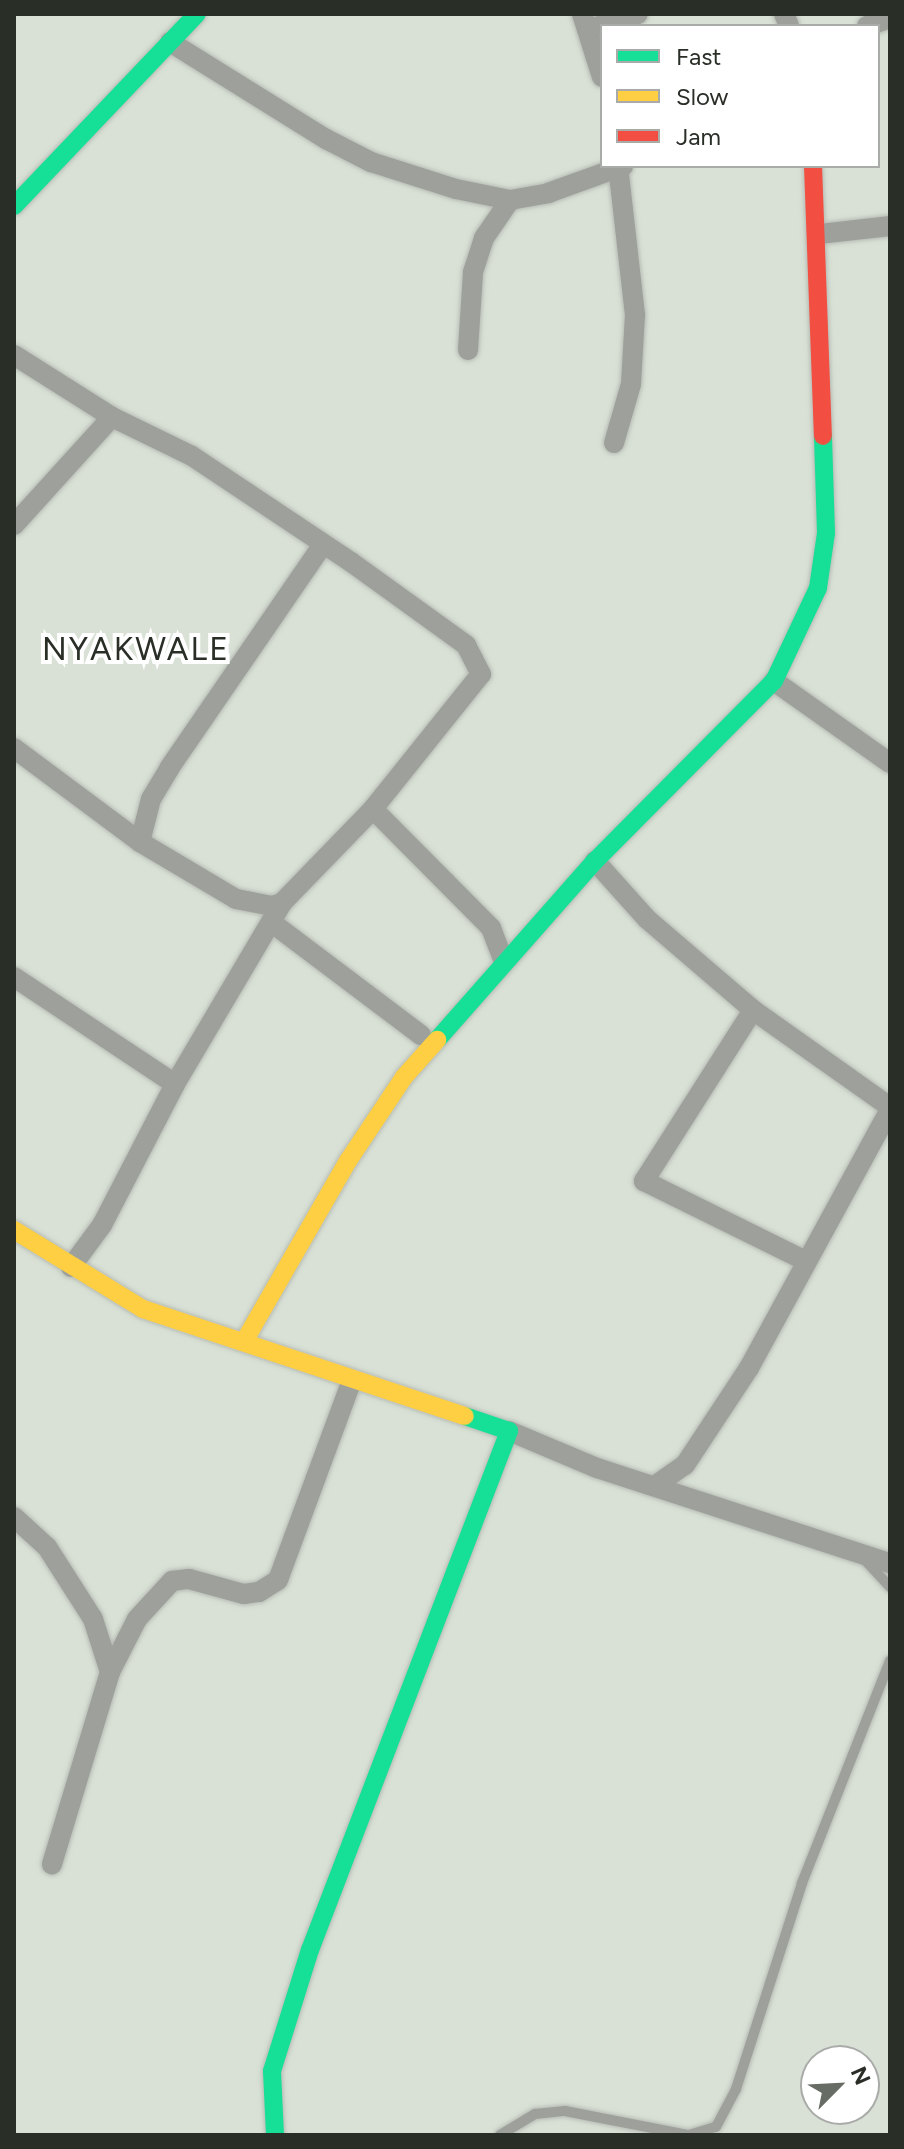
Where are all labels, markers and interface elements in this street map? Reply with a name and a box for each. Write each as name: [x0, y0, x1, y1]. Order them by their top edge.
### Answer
legend: [600, 24, 880, 168]
text: Fast: [676, 42, 721, 71]
text: Slow: [676, 82, 728, 111]
text: Jam: [676, 122, 721, 151]
district label: NYAKWALE: [42, 630, 230, 668]
north arrow: [800, 2045, 880, 2125]
text: N: [845, 2063, 876, 2089]

